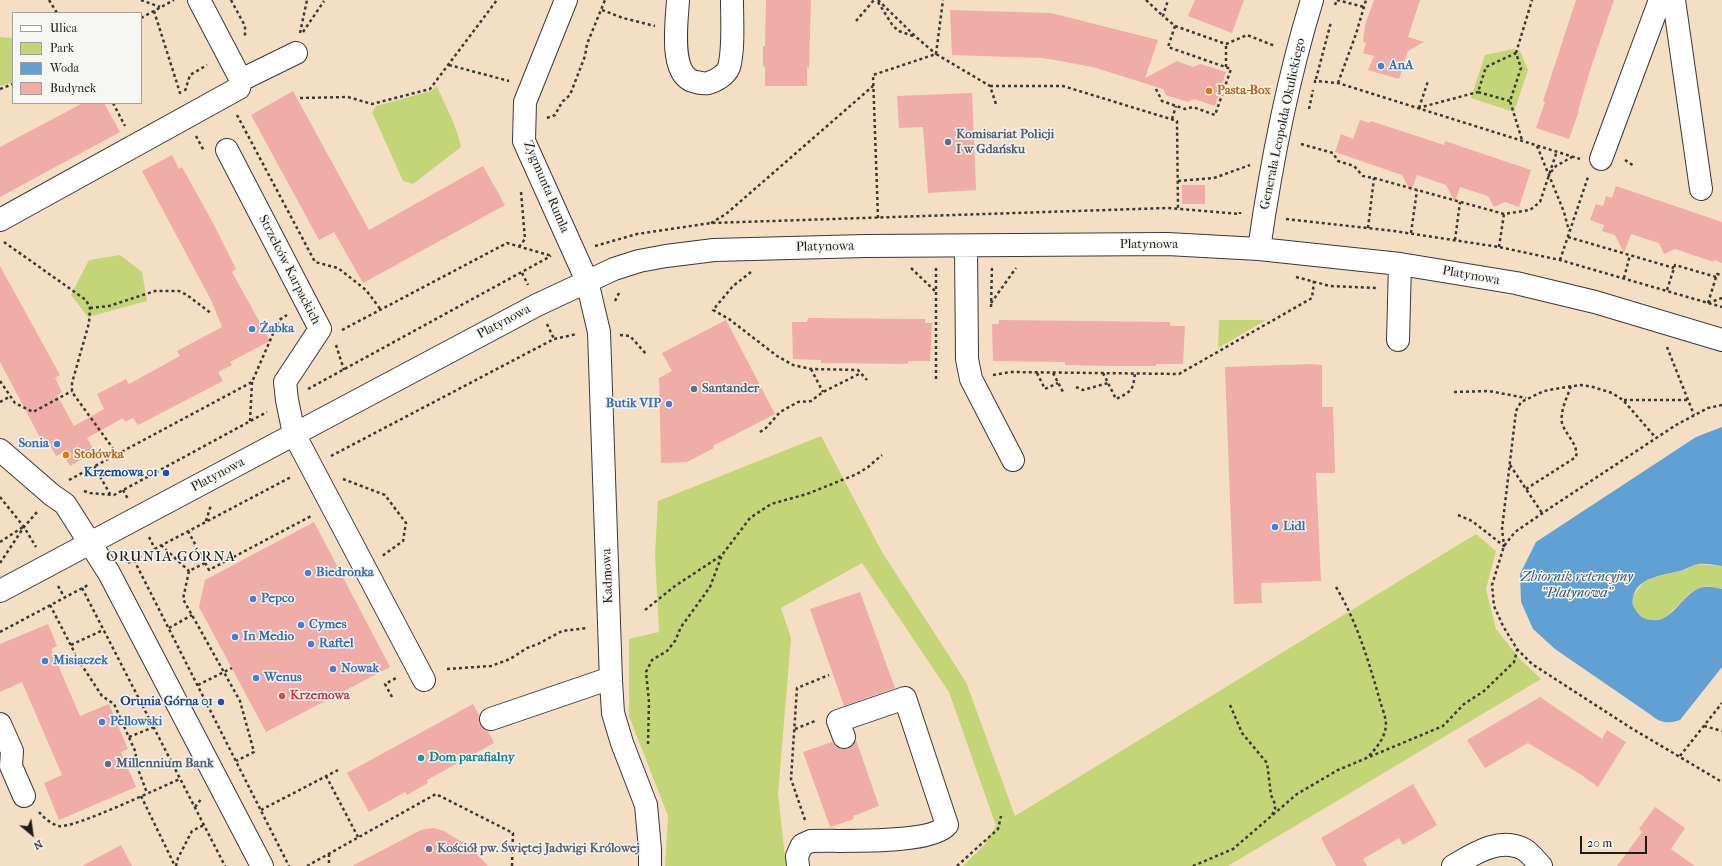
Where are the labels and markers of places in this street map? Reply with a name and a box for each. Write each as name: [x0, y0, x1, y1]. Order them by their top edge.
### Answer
place label: AnA: [1389, 58, 1413, 74]
marker: AnA: [1376, 61, 1386, 71]
place label: Pasta-Box: [1217, 83, 1271, 99]
marker: Pasta-Box: [1204, 86, 1214, 96]
place label: Komisariat Policji I w Gdańsku: [956, 127, 1054, 158]
marker: Komisariat Policji I w Gdańsku: [943, 137, 953, 147]
place label: Żabka: [260, 321, 294, 337]
marker: Żabka: [247, 324, 257, 334]
place label: Santander: [702, 381, 759, 397]
marker: Santander: [689, 384, 699, 394]
place label: Butik VIP: [606, 396, 661, 412]
marker: Butik VIP: [664, 399, 674, 409]
place label: Sonia: [18, 436, 49, 452]
marker: Sonia: [52, 439, 62, 449]
place label: Stołówka: [74, 447, 124, 463]
marker: Stołówka: [61, 450, 71, 460]
place label: Krzemowa 01: [84, 465, 158, 481]
marker: Krzemowa 01: [161, 468, 171, 478]
place label: Lidl: [1283, 519, 1305, 535]
marker: Lidl: [1270, 522, 1280, 532]
place label: Biedronka: [316, 565, 374, 581]
marker: Biedronka: [303, 568, 313, 578]
place label: Pepco: [261, 591, 294, 607]
marker: Pepco: [248, 594, 258, 604]
place label: Cymes: [309, 617, 347, 633]
marker: Cymes: [296, 620, 306, 630]
place label: In Medio: [243, 629, 294, 645]
marker: In Medio: [230, 632, 240, 642]
place label: Raftel: [319, 636, 354, 652]
marker: Raftel: [306, 639, 316, 649]
place label: Misiaczek: [53, 653, 108, 669]
marker: Misiaczek: [40, 656, 50, 666]
place label: Nowak: [341, 661, 379, 677]
marker: Nowak: [328, 664, 338, 674]
place label: Wenus: [264, 670, 302, 686]
marker: Wenus: [251, 673, 261, 683]
place label: Krzemowa: [290, 688, 350, 704]
marker: Krzemowa: [277, 691, 287, 701]
place label: Orunia Górna 01: [120, 694, 213, 710]
marker: Orunia Górna 01: [216, 697, 226, 707]
place label: Pellowski: [110, 714, 162, 730]
marker: Pellowski: [97, 717, 107, 727]
place label: Dom parafialny: [429, 750, 515, 766]
marker: Dom parafialny: [416, 753, 426, 763]
place label: Millennium Bank: [116, 756, 214, 772]
marker: Millennium Bank: [103, 759, 113, 769]
place label: Kościół pw. Świętej Jadwigi Królowej: [437, 841, 640, 857]
marker: Kościół pw. Świętej Jadwigi Królowej: [424, 844, 434, 854]

